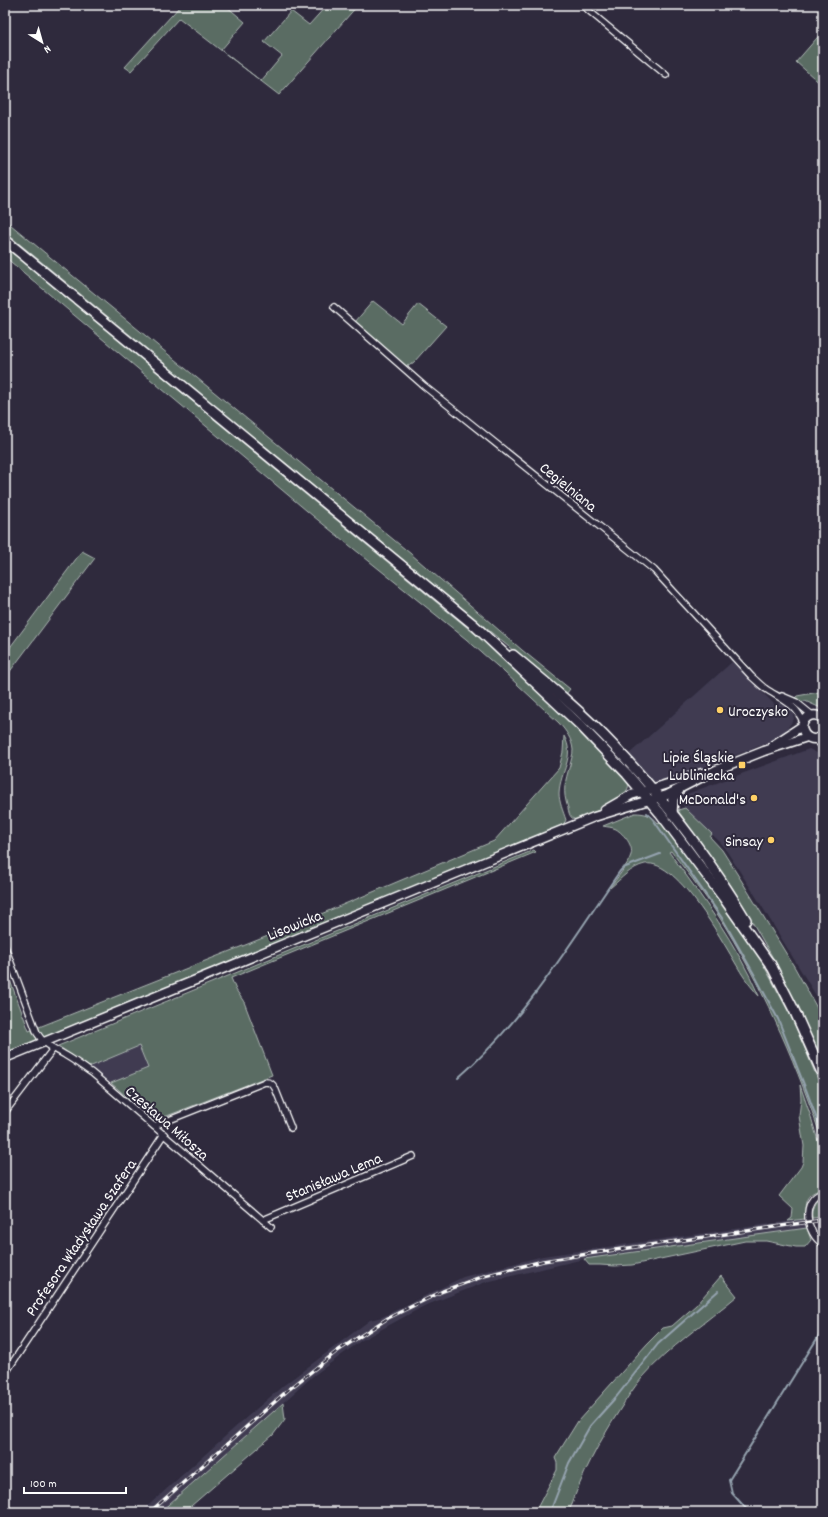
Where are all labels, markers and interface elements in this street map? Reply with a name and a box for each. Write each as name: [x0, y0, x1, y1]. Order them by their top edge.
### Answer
north arrow: [22, 22, 62, 62]
text: N: [39, 40, 54, 57]
street label: Cegielniana: [534, 457, 602, 519]
place label: Uroczysko: [728, 701, 788, 724]
marker: Uroczysko: [715, 705, 725, 715]
place label: Lipie Śląskie Lubliniecka: [663, 747, 734, 788]
marker: Lipie Śląskie Lubliniecka: [737, 760, 747, 770]
place label: McDonald's: [679, 789, 746, 812]
marker: McDonald's: [749, 793, 759, 803]
place label: Sinsay: [725, 831, 764, 854]
marker: Sinsay: [766, 835, 776, 845]
street label: Lisowicka: [264, 905, 326, 948]
street label: Czesława Miłosza: [119, 1081, 214, 1167]
street label: Stanisława Lema: [282, 1147, 386, 1209]
street label: Profesora Władysława Szafera: [21, 1155, 144, 1322]
scale bar: [24, 1469, 126, 1495]
text: 100 m: [30, 1476, 57, 1493]

